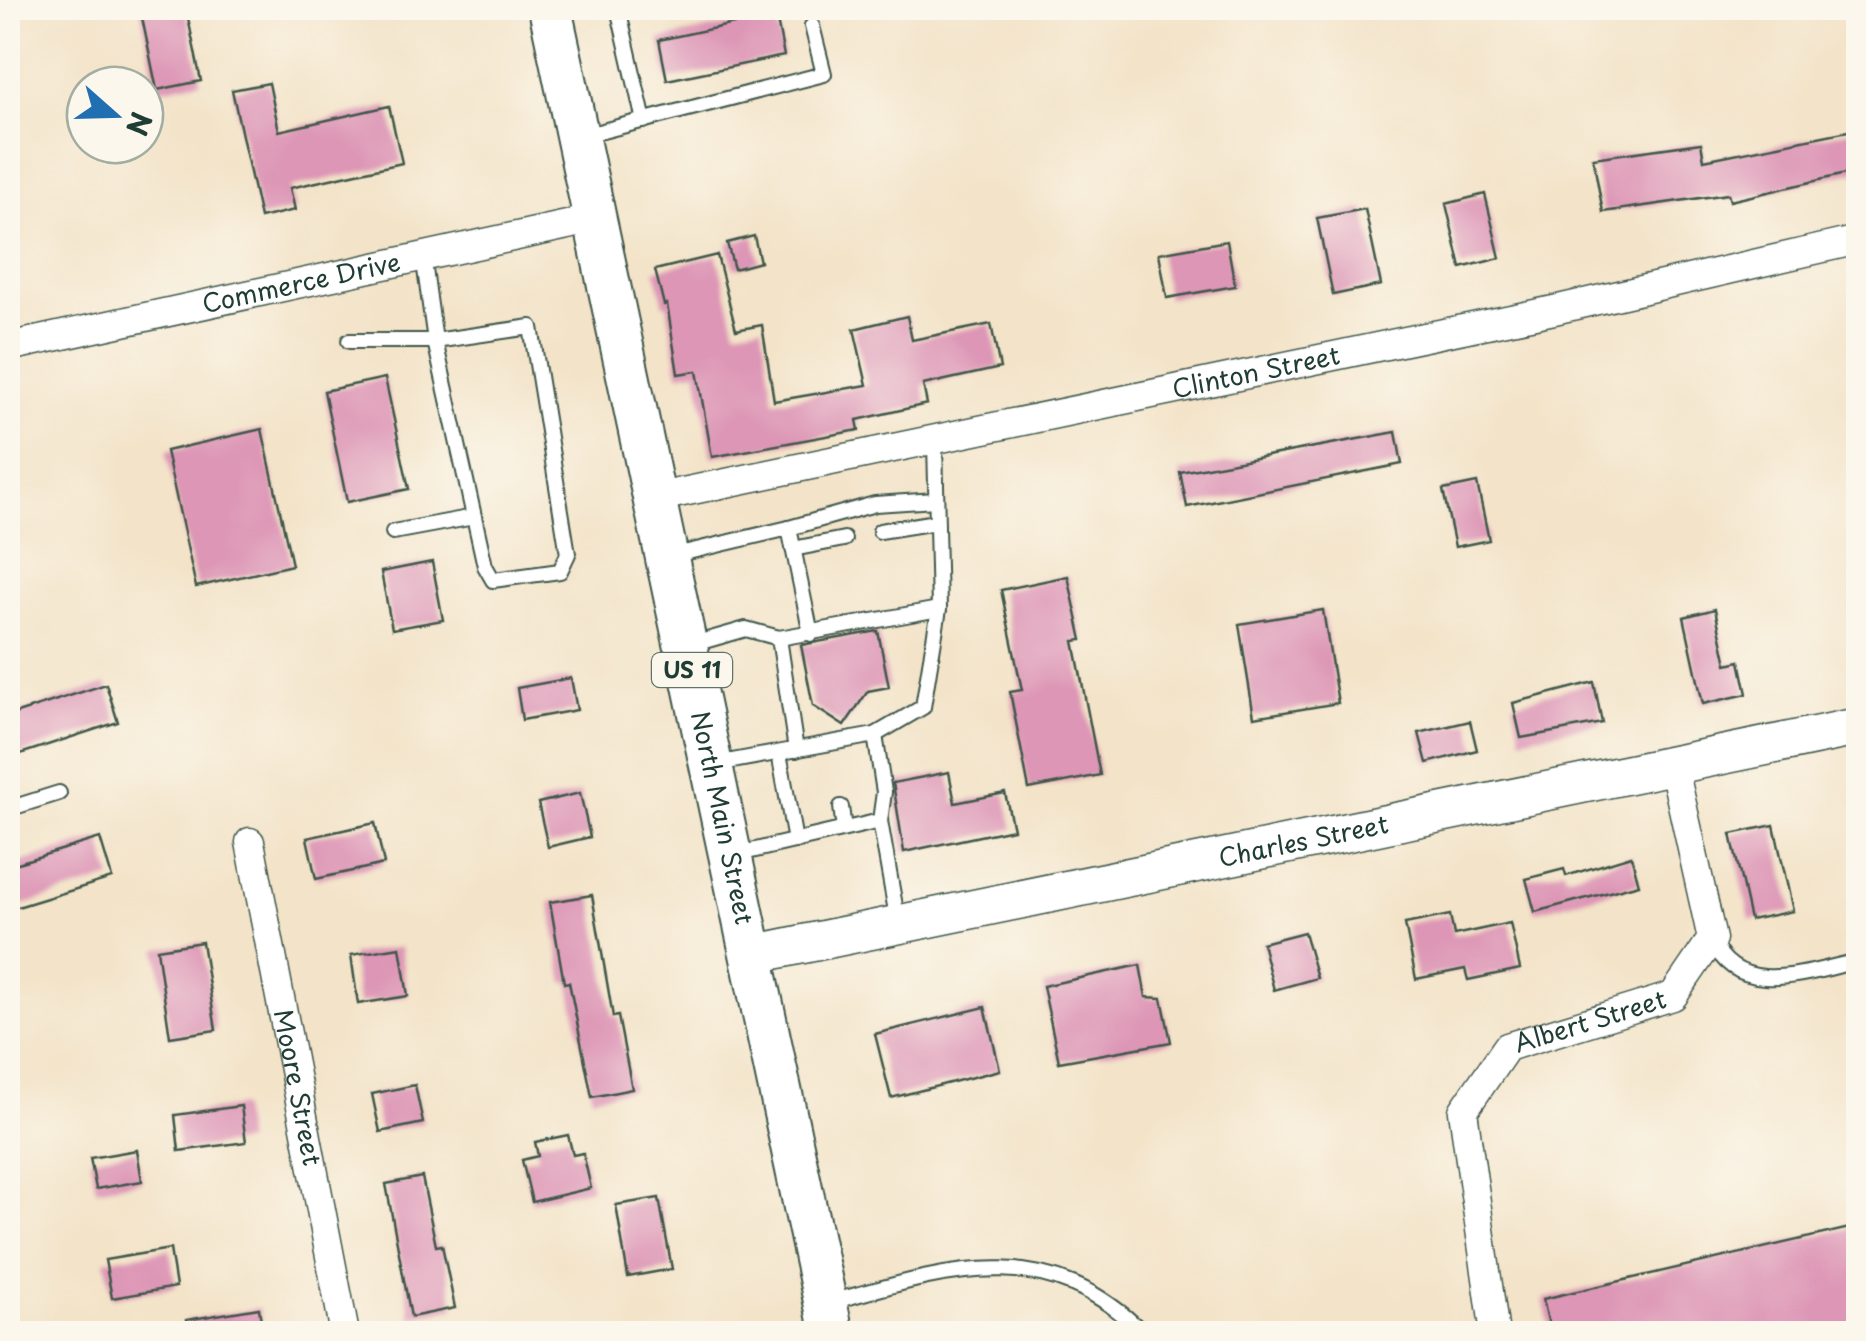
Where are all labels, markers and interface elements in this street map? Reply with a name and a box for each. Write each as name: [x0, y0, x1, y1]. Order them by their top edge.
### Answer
north arrow: [65, 65, 165, 165]
text: N: [116, 106, 164, 142]
street label: Commerce Drive: [198, 242, 404, 322]
street label: Clinton Street: [1168, 335, 1343, 407]
road number: US 11: [652, 653, 732, 687]
street label: North Main Street: [682, 708, 764, 928]
street label: Charles Street: [1215, 804, 1391, 876]
street label: Albert Street: [1509, 979, 1671, 1062]
street label: Moore Street: [265, 1006, 332, 1169]

